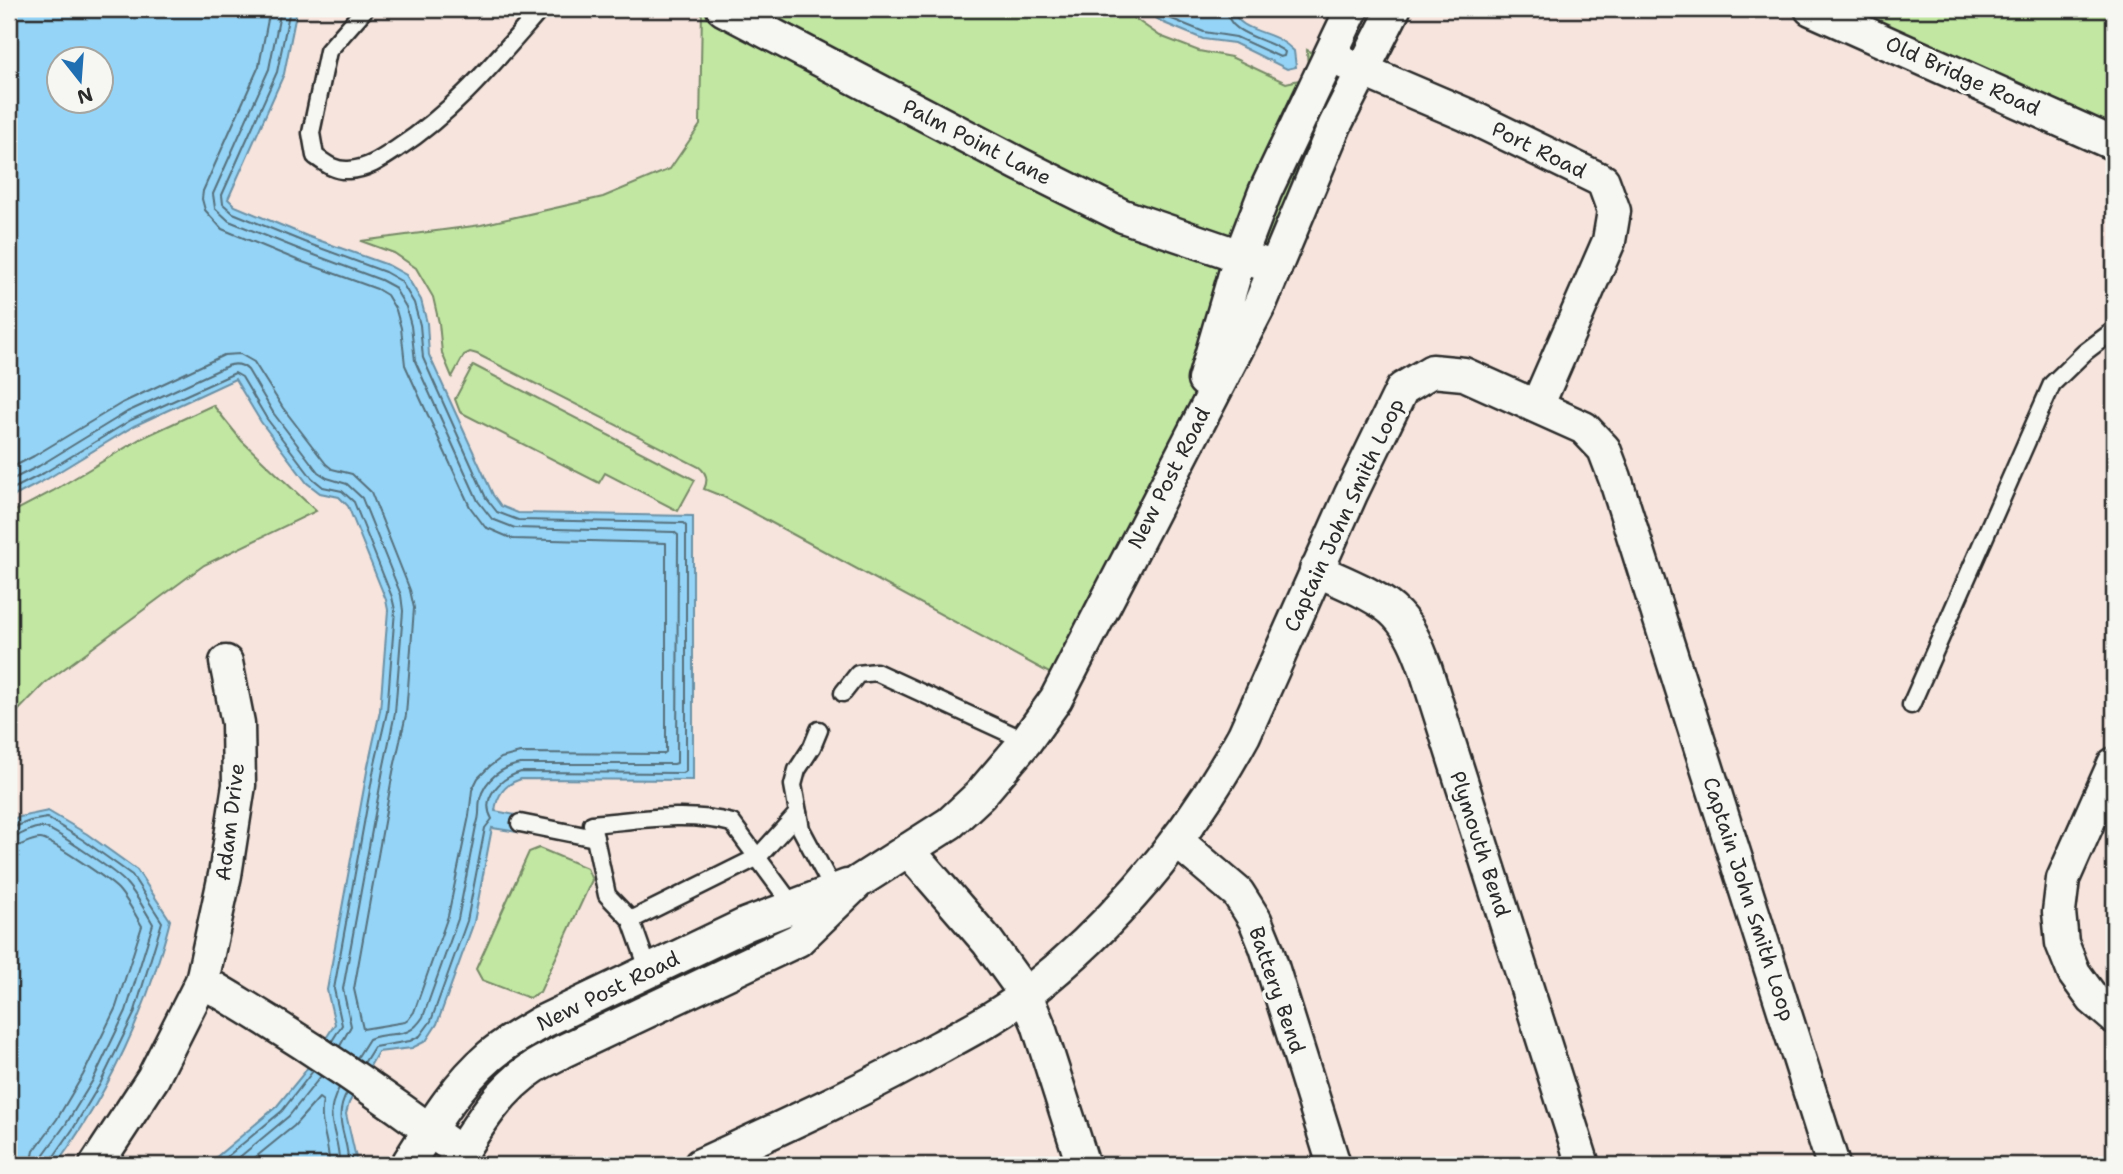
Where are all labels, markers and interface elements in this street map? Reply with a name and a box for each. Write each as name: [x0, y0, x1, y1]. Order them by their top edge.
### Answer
street label: Old Bridge Road: [1881, 29, 2045, 123]
north arrow: [46, 46, 116, 116]
text: N: [74, 82, 96, 110]
street label: Palm Point Lane: [898, 92, 1056, 192]
street label: Port Road: [1487, 115, 1591, 185]
street label: Captain John Smith Loop: [1277, 394, 1411, 636]
street label: New Post Road: [1121, 402, 1217, 554]
street label: Adam Drive: [209, 762, 251, 882]
street label: Plymouth Bend: [1443, 767, 1517, 921]
street label: Captain John Smith Loop: [1696, 773, 1802, 1025]
street label: Battery Bend: [1242, 923, 1312, 1057]
street label: New Post Road: [532, 944, 684, 1038]

